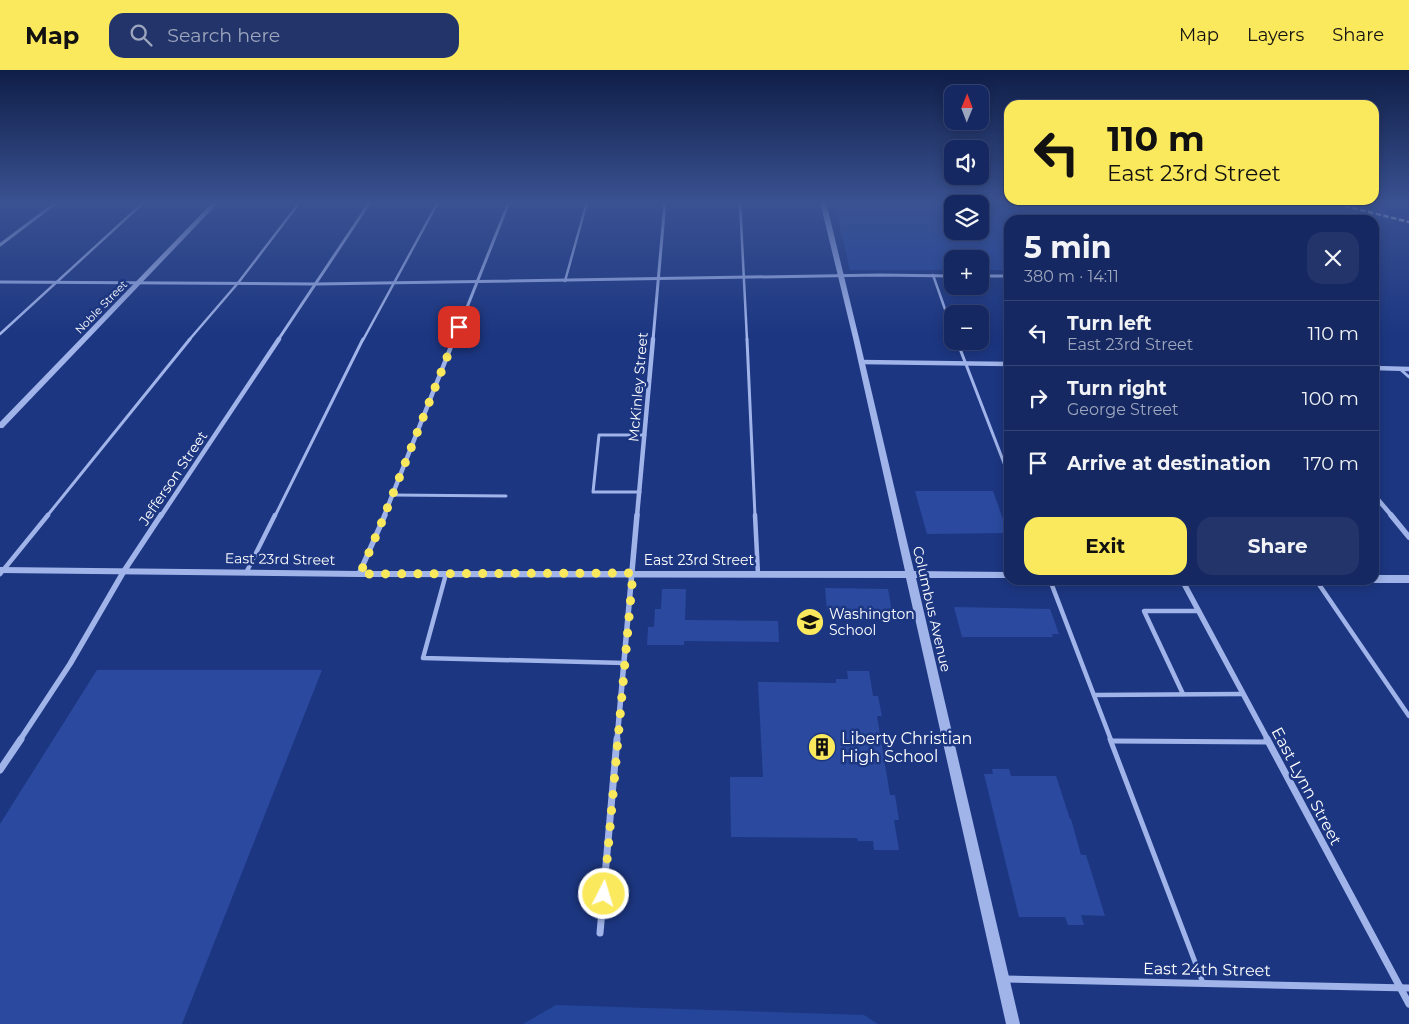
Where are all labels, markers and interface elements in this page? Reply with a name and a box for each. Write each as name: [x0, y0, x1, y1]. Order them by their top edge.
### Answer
search box: [109, 13, 459, 58]
text: Map: [25, 21, 79, 50]
icon: search: [127, 21, 155, 49]
text: Search here: [167, 24, 280, 47]
text: Map: [1179, 24, 1219, 46]
text: Layers: [1247, 24, 1304, 46]
text: Share: [1332, 24, 1384, 46]
north arrow: [944, 85, 989, 130]
map controls: [944, 85, 989, 350]
text: 110 m: [1107, 117, 1205, 160]
icon: left: [1024, 120, 1089, 185]
button: sound: [944, 140, 989, 185]
text: East 23rd Street: [1107, 160, 1281, 187]
button: layers: [944, 195, 989, 240]
text: 5 min: [1024, 229, 1112, 266]
button: close: [1307, 232, 1359, 284]
button: +: [944, 250, 989, 295]
text: 380 m · 14:11: [1024, 267, 1119, 286]
street label: Noble Street: [72, 277, 130, 337]
button: −: [944, 305, 989, 350]
pin: [438, 306, 480, 348]
text: Turn left: [1067, 312, 1152, 335]
icon: arrive: [445, 313, 473, 341]
icon: left: [1024, 319, 1052, 347]
text: 110 m: [1308, 322, 1359, 345]
street label: McKinley Street: [624, 331, 652, 443]
text: East 23rd Street: [1067, 335, 1193, 354]
text: Turn right: [1067, 377, 1167, 400]
icon: right: [1024, 384, 1052, 412]
text: 100 m: [1302, 387, 1359, 410]
text: George Street: [1067, 400, 1178, 419]
street label: Jefferson Street: [134, 427, 211, 529]
icon: arrive: [1024, 449, 1052, 477]
text: Arrive at destination: [1067, 452, 1271, 475]
text: 170 m: [1304, 452, 1359, 475]
button: Exit: [1024, 517, 1187, 575]
button: Share: [1197, 517, 1359, 575]
street label: Columbus Avenue: [909, 544, 955, 674]
street label: East 23rd Street: [225, 549, 336, 569]
street label: East 23rd Street: [644, 551, 755, 569]
place label: Washington School: [829, 605, 915, 639]
school or university icon: Washington School: [795, 607, 825, 637]
street label: East Lynn Street: [1267, 724, 1346, 849]
place label: Liberty Christian High School: [841, 729, 972, 766]
building icon: Liberty Christian High School: [807, 732, 837, 762]
position arrow: [577, 867, 629, 919]
street label: East 24th Street: [1143, 959, 1271, 980]

